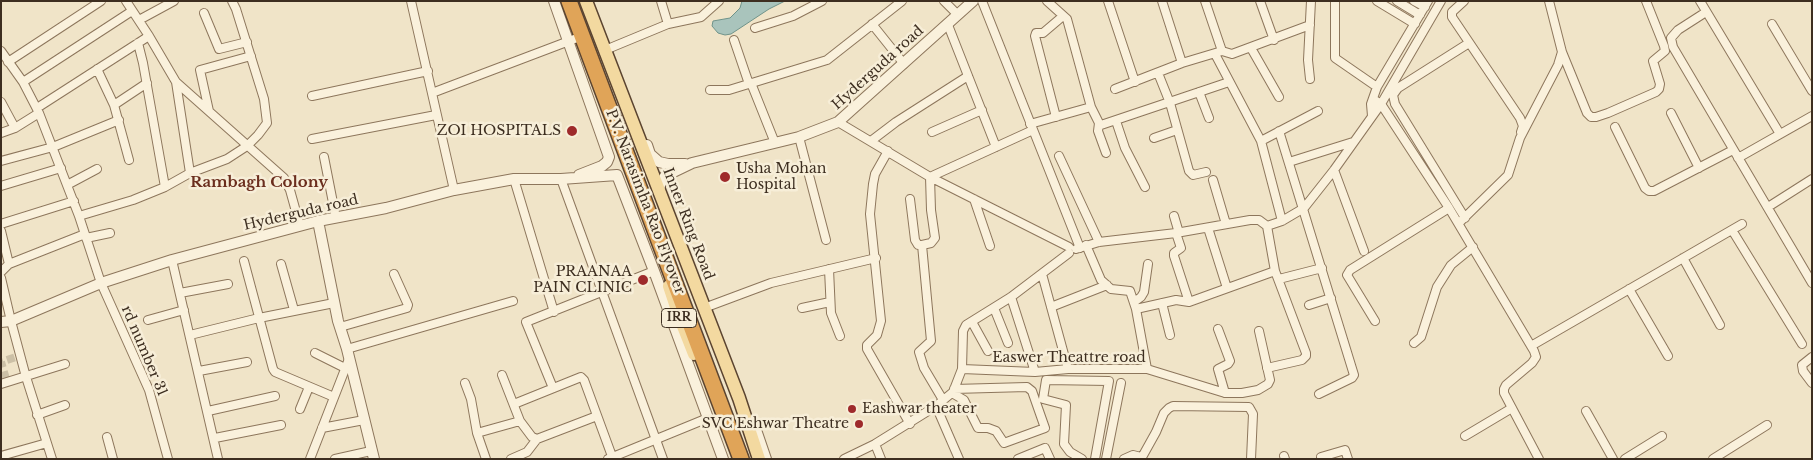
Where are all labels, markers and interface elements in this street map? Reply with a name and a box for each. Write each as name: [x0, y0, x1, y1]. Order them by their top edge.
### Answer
street label: Hyderguda road: [829, 23, 927, 113]
street label: P.V. Narasimha Rao Flyover: [602, 107, 688, 297]
place label: ZOI HOSPITALS: [437, 123, 561, 139]
marker: ZOI HOSPITALS: [565, 124, 579, 138]
place label: Usha Mohan Hospital: [736, 161, 826, 193]
street label: Inner Ring Road: [659, 165, 717, 283]
marker: Usha Mohan Hospital: [718, 170, 732, 184]
district label: Rambagh Colony: [190, 174, 328, 192]
street label: Hyderguda road: [242, 192, 360, 234]
place label: PRAANAA PAIN CLINIC: [533, 264, 632, 296]
marker: PRAANAA PAIN CLINIC: [636, 273, 650, 287]
street label: rd number 31: [117, 303, 171, 399]
road number: IRR: [662, 308, 696, 328]
street label: Easwer Theattre road: [992, 350, 1146, 366]
place label: Eashwar theater: [862, 401, 977, 417]
marker: Eashwar theater: [846, 403, 858, 415]
place label: SVC Eshwar Theatre: [702, 416, 849, 432]
marker: SVC Eshwar Theatre: [853, 418, 865, 430]

